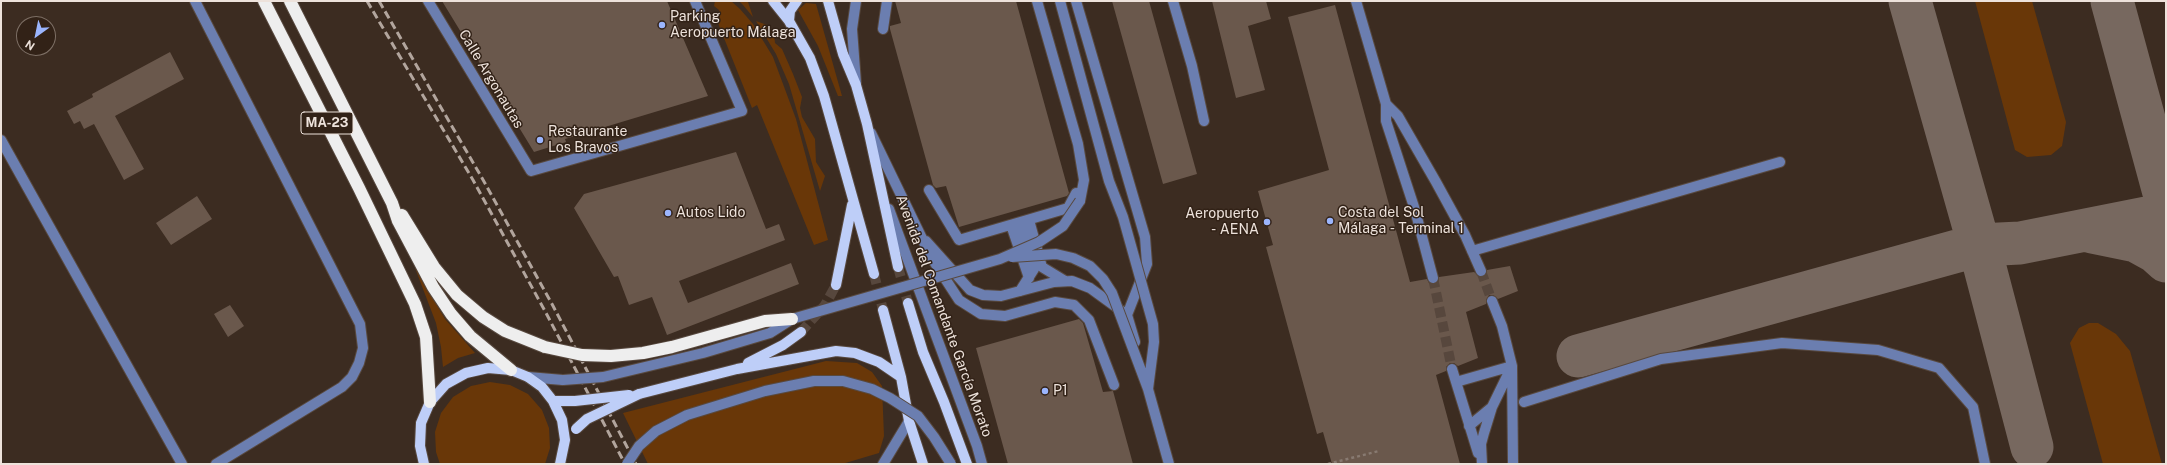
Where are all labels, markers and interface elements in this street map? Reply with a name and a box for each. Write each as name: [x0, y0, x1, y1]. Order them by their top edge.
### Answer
place label: Parking Aeropuerto Málaga: [670, 9, 795, 42]
north arrow: [16, 16, 56, 56]
marker: Parking Aeropuerto Málaga: [657, 20, 667, 30]
street label: Calle Argonautas: [455, 27, 527, 131]
text: N: [23, 38, 37, 53]
road number: MA-23: [301, 112, 353, 134]
place label: Restaurante Los Bravos: [548, 124, 627, 156]
marker: Restaurante Los Bravos: [535, 135, 545, 145]
street label: Avenida del Comandante García Morato: [892, 193, 996, 439]
place label: Autos Lido: [676, 205, 745, 221]
place label: Costa del Sol Málaga - Terminal 1: [1338, 205, 1464, 238]
place label: Aeropuerto - AENA: [1185, 206, 1259, 238]
marker: Autos Lido: [663, 208, 673, 218]
marker: Costa del Sol Málaga - Terminal 1: [1325, 216, 1335, 226]
marker: Aeropuerto - AENA: [1262, 217, 1272, 227]
place label: P1: [1053, 383, 1068, 399]
marker: P1: [1040, 386, 1050, 396]

